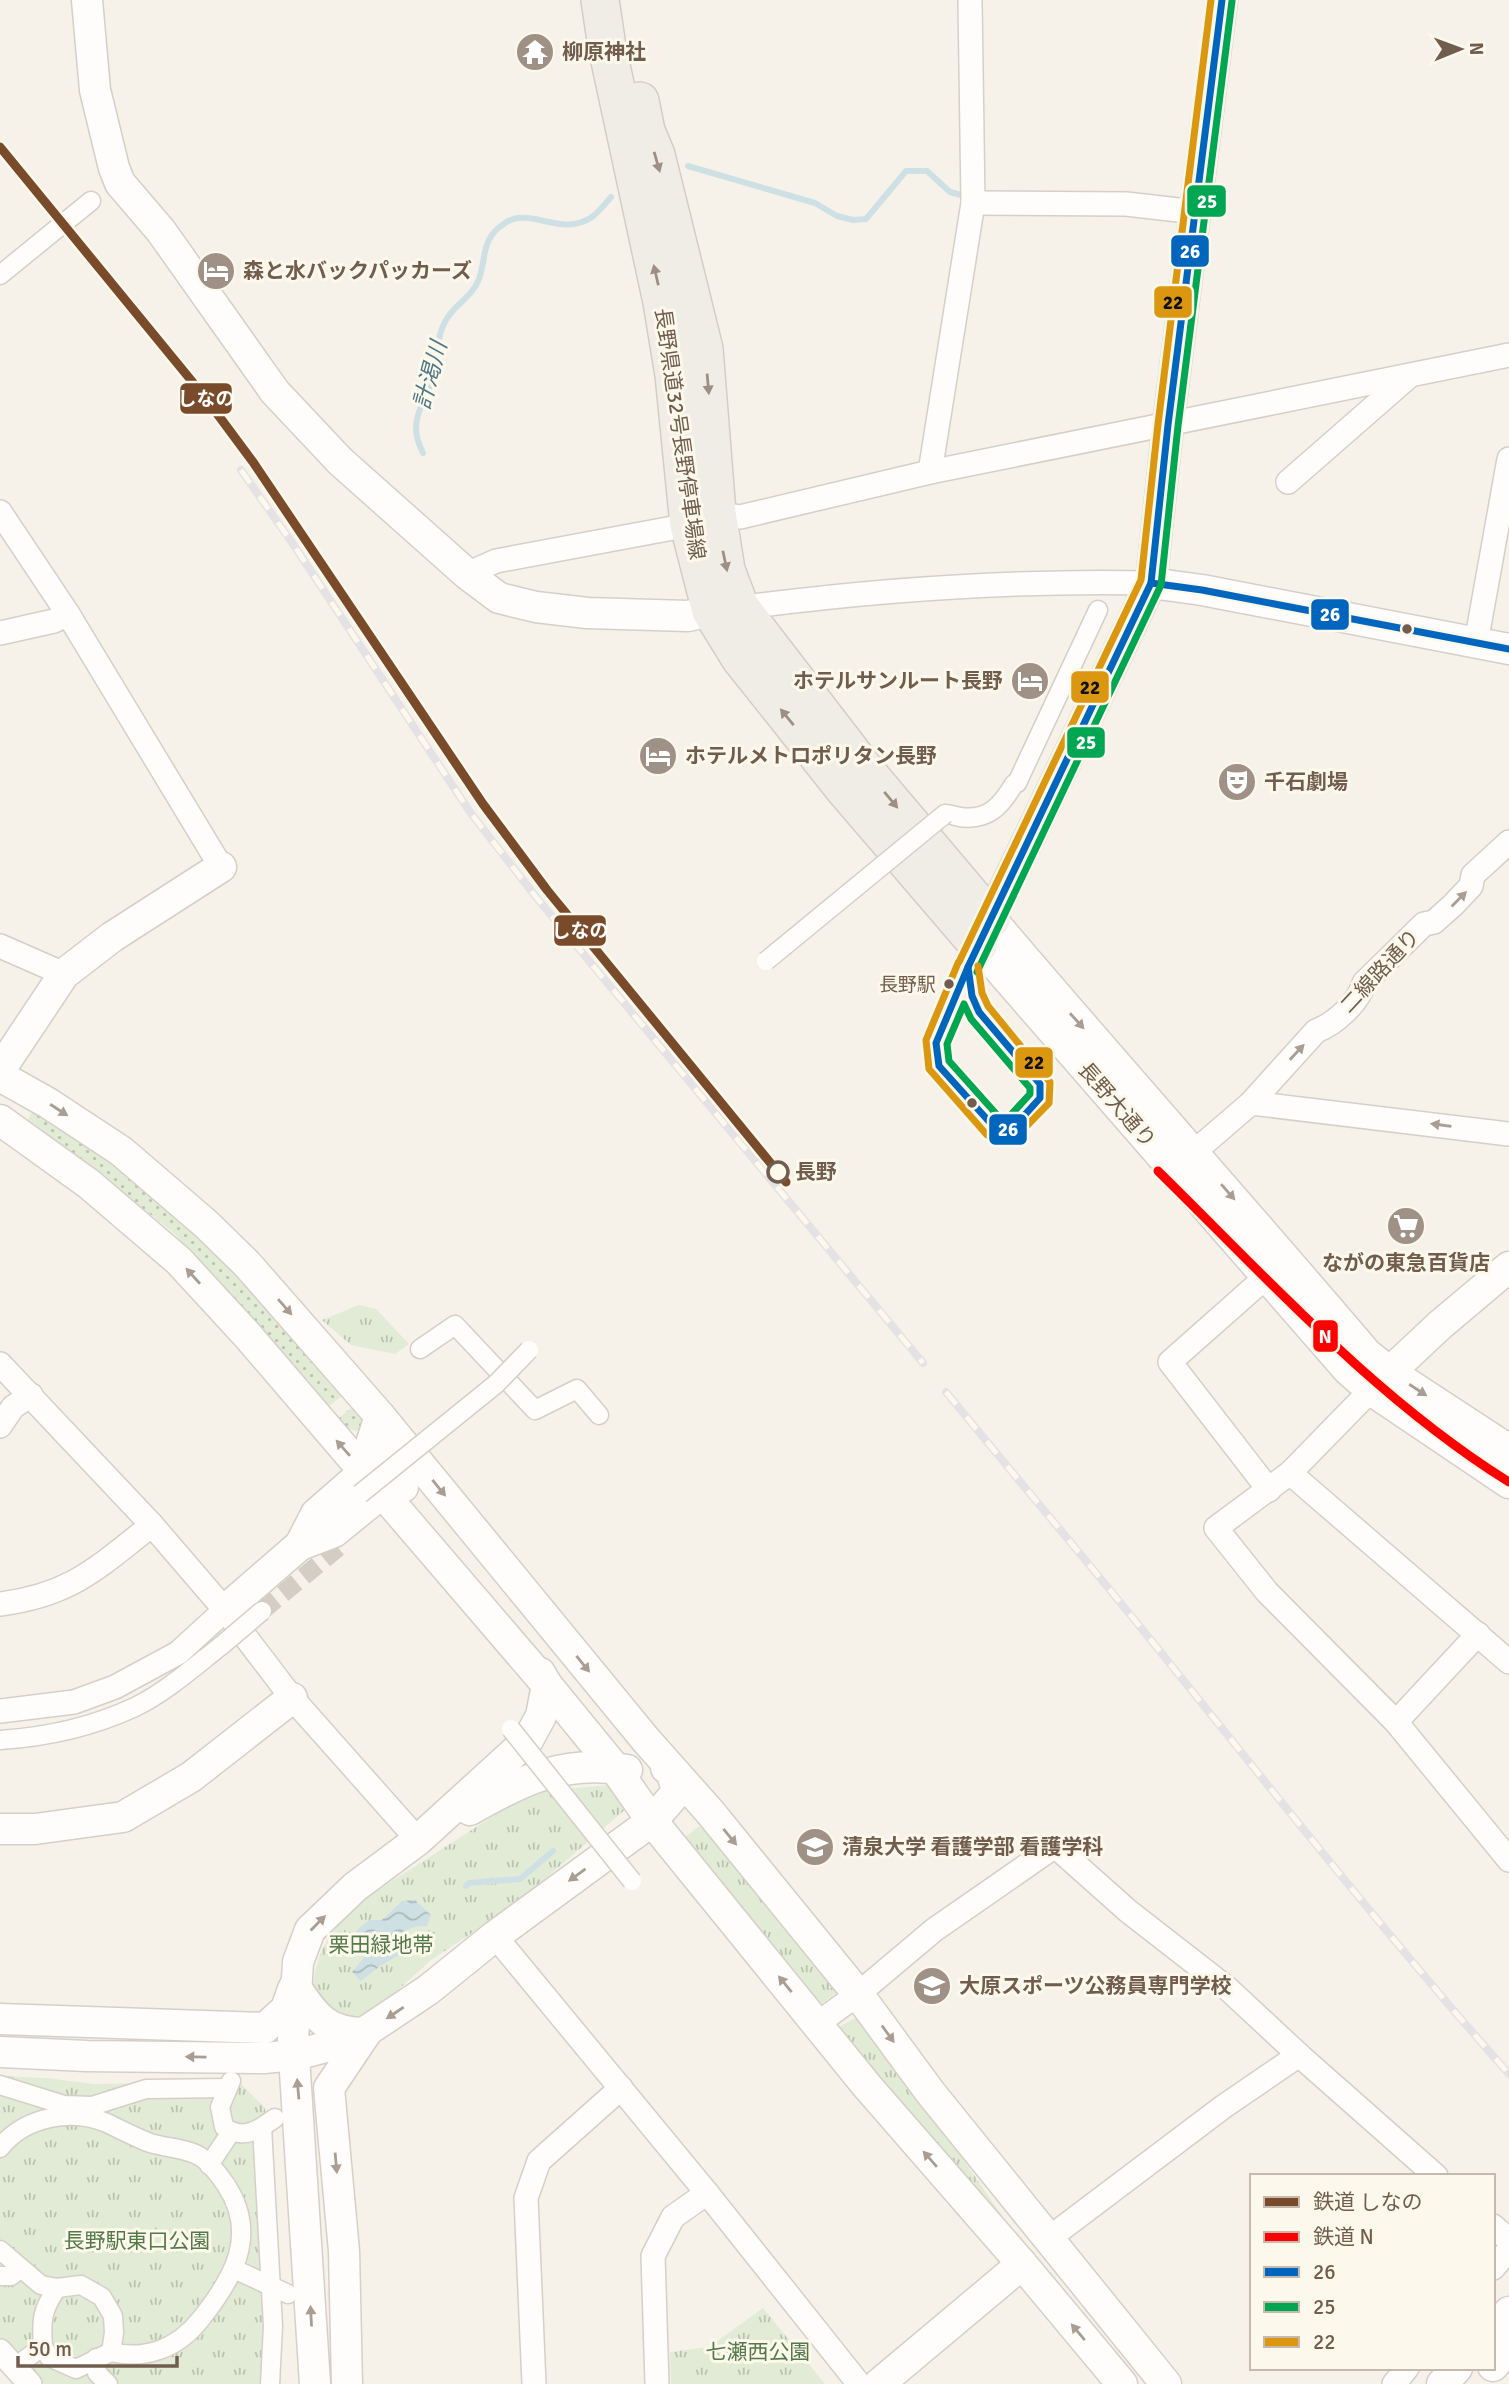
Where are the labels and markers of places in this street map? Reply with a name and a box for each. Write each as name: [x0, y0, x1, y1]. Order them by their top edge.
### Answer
temple icon: 柳原神社: [514, 31, 556, 73]
place label: 柳原神社: [562, 39, 646, 65]
hotel icon: 森と水バックパッカーズ: [195, 250, 237, 292]
place label: 森と水バックパッカーズ: [243, 258, 472, 284]
unlabelled marker: [1400, 622, 1414, 636]
hotel icon: ホテルサンルート長野: [1009, 660, 1051, 702]
place label: ホテルサンルート長野: [793, 668, 1003, 694]
hotel icon: ホテルメトロポリタン長野: [637, 735, 679, 777]
place label: ホテルメトロポリタン長野: [685, 743, 937, 769]
theatre icon: 千石劇場: [1216, 761, 1258, 803]
place label: 千石劇場: [1264, 769, 1348, 795]
place label: 長野駅: [879, 973, 936, 997]
marker: 長野駅: [942, 977, 956, 991]
unlabelled marker: [965, 1096, 979, 1110]
place label: 長野: [795, 1159, 837, 1185]
marker: 長野: [767, 1161, 789, 1183]
supermarket icon: ながの東急百貨店: [1385, 1205, 1427, 1247]
place label: ながの東急百貨店: [1322, 1250, 1490, 1276]
school or university icon: 清泉大学 看護学部 看護学科: [794, 1826, 836, 1868]
place label: 清泉大学 看護学部 看護学科: [842, 1834, 1103, 1860]
school or university icon: 大原スポーツ公務員専門学校: [911, 1965, 953, 2007]
place label: 大原スポーツ公務員専門学校: [959, 1973, 1232, 1999]

